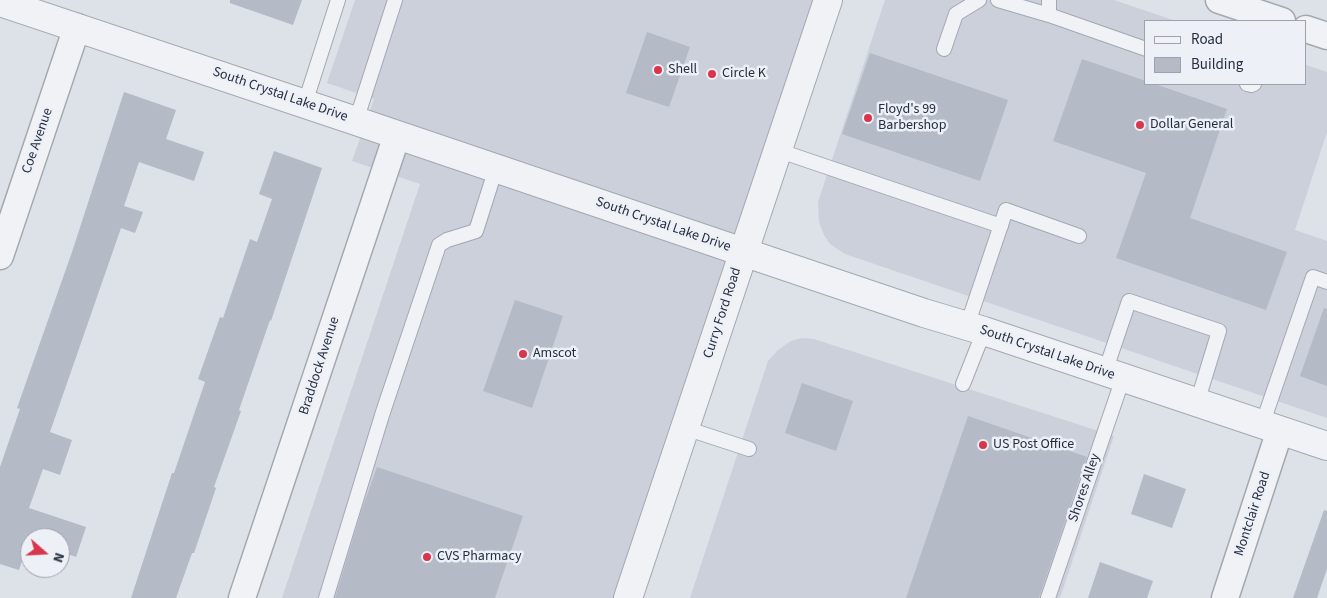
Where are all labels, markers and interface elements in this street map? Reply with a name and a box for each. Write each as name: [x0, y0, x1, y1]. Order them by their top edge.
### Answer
legend: [1144, 20, 1307, 85]
text: Road: [1191, 29, 1223, 50]
text: Building: [1191, 54, 1243, 75]
place label: Shell: [668, 62, 697, 78]
street label: South Crystal Lake Drive: [210, 64, 350, 126]
marker: Shell: [652, 64, 664, 76]
place label: Circle K: [722, 66, 766, 82]
marker: Circle K: [706, 68, 718, 80]
place label: Floyd's 99 Barbershop: [878, 102, 946, 134]
street label: Coe Avenue: [19, 106, 57, 176]
marker: Floyd's 99 Barbershop: [862, 112, 874, 124]
place label: Dollar General: [1150, 117, 1233, 133]
marker: Dollar General: [1134, 119, 1146, 131]
street label: South Crystal Lake Drive: [593, 194, 733, 256]
street label: Curry Ford Road: [700, 265, 746, 361]
street label: Braddock Avenue: [296, 315, 344, 417]
street label: South Crystal Lake Drive: [977, 322, 1117, 384]
place label: Amscot: [533, 346, 576, 362]
marker: Amscot: [517, 348, 529, 360]
place label: US Post Office: [993, 437, 1074, 453]
marker: US Post Office: [977, 439, 989, 451]
street label: Shores Alley: [1065, 452, 1105, 524]
street label: Montclair Road: [1231, 469, 1275, 559]
north arrow: [20, 528, 70, 578]
place label: CVS Pharmacy: [437, 549, 521, 565]
text: N: [47, 550, 69, 565]
marker: CVS Pharmacy: [421, 551, 433, 563]

